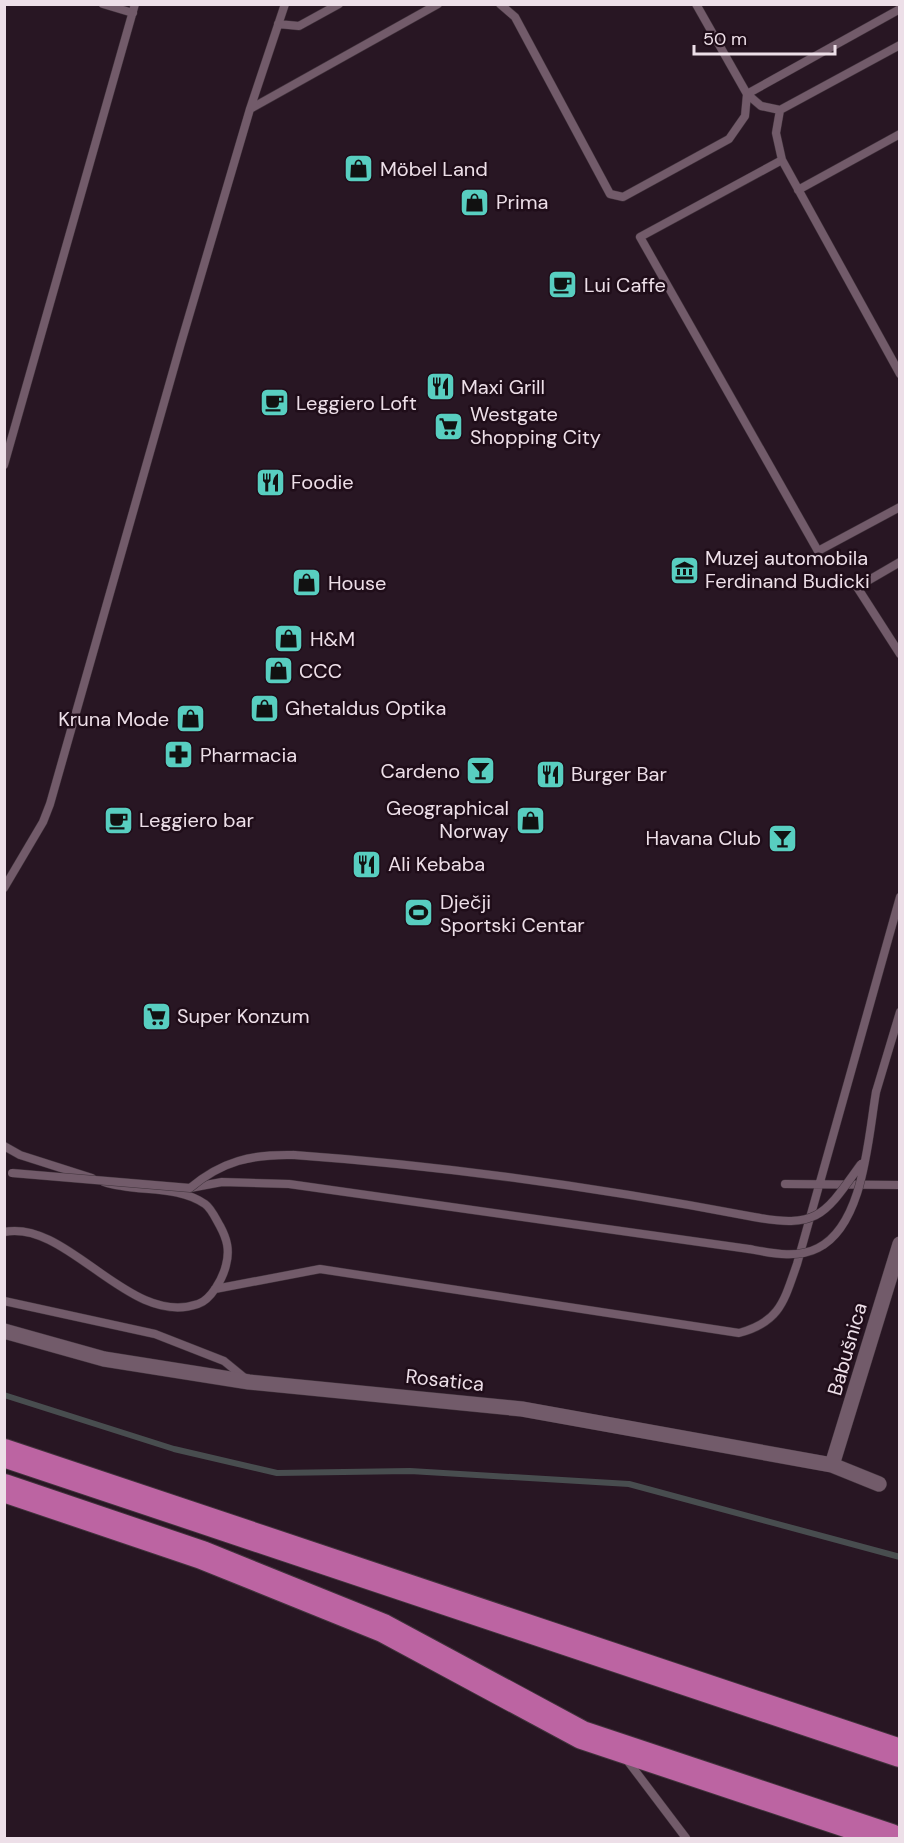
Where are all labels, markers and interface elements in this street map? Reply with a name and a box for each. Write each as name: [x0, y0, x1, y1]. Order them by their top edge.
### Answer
scale bar: [694, 18, 835, 56]
text: 50 m: [703, 27, 747, 51]
shop icon: Möbel Land: [343, 153, 375, 185]
place label: Möbel Land: [380, 156, 488, 182]
shop icon: Prima: [459, 186, 491, 218]
place label: Prima: [496, 189, 549, 215]
cafe icon: Lui Caffe: [547, 269, 579, 301]
place label: Lui Caffe: [584, 272, 666, 298]
restaurant icon: Maxi Grill: [424, 371, 456, 403]
place label: Maxi Grill: [461, 374, 545, 400]
cafe icon: Leggiero Loft: [259, 387, 291, 419]
place label: Leggiero Loft: [296, 390, 417, 416]
place label: Westgate Shopping City: [470, 401, 601, 450]
supermarket icon: Westgate Shopping City: [433, 410, 465, 442]
restaurant icon: Foodie: [254, 466, 286, 498]
place label: Foodie: [291, 469, 354, 495]
place label: Muzej automobila Ferdinand Budicki: [705, 545, 870, 594]
museum icon: Muzej automobila Ferdinand Budicki: [668, 554, 700, 586]
shop icon: House: [291, 567, 323, 599]
place label: House: [328, 570, 386, 596]
shop icon: H&M: [273, 623, 305, 655]
place label: H&M: [310, 626, 355, 652]
shop icon: CCC: [262, 655, 294, 687]
place label: CCC: [299, 658, 342, 684]
shop icon: Ghetaldus Optika: [248, 692, 280, 724]
place label: Ghetaldus Optika: [285, 695, 446, 721]
shop icon: Kruna Mode: [174, 703, 206, 735]
place label: Kruna Mode: [58, 706, 169, 732]
pharmacy icon: Pharmacia: [163, 739, 195, 771]
place label: Pharmacia: [200, 742, 297, 768]
bar icon: Cardeno: [465, 755, 497, 787]
place label: Cardeno: [381, 758, 460, 784]
restaurant icon: Burger Bar: [534, 758, 566, 790]
place label: Burger Bar: [571, 761, 667, 787]
place label: Geographical Norway: [386, 795, 509, 844]
cafe icon: Leggiero bar: [102, 804, 134, 836]
shop icon: Geographical Norway: [514, 804, 546, 836]
place label: Leggiero bar: [139, 807, 254, 833]
bar icon: Havana Club: [766, 822, 798, 854]
place label: Havana Club: [646, 825, 761, 851]
restaurant icon: Ali Kebaba: [351, 848, 383, 880]
place label: Ali Kebaba: [388, 851, 485, 877]
place label: Dječji Sportski Centar: [440, 889, 585, 938]
sports icon: Dječji Sportski Centar: [403, 897, 435, 929]
supermarket icon: Super Konzum: [140, 1000, 172, 1032]
place label: Super Konzum: [177, 1003, 309, 1029]
street label: Babušnica: [821, 1299, 873, 1399]
street label: Rosatica: [404, 1363, 486, 1397]

